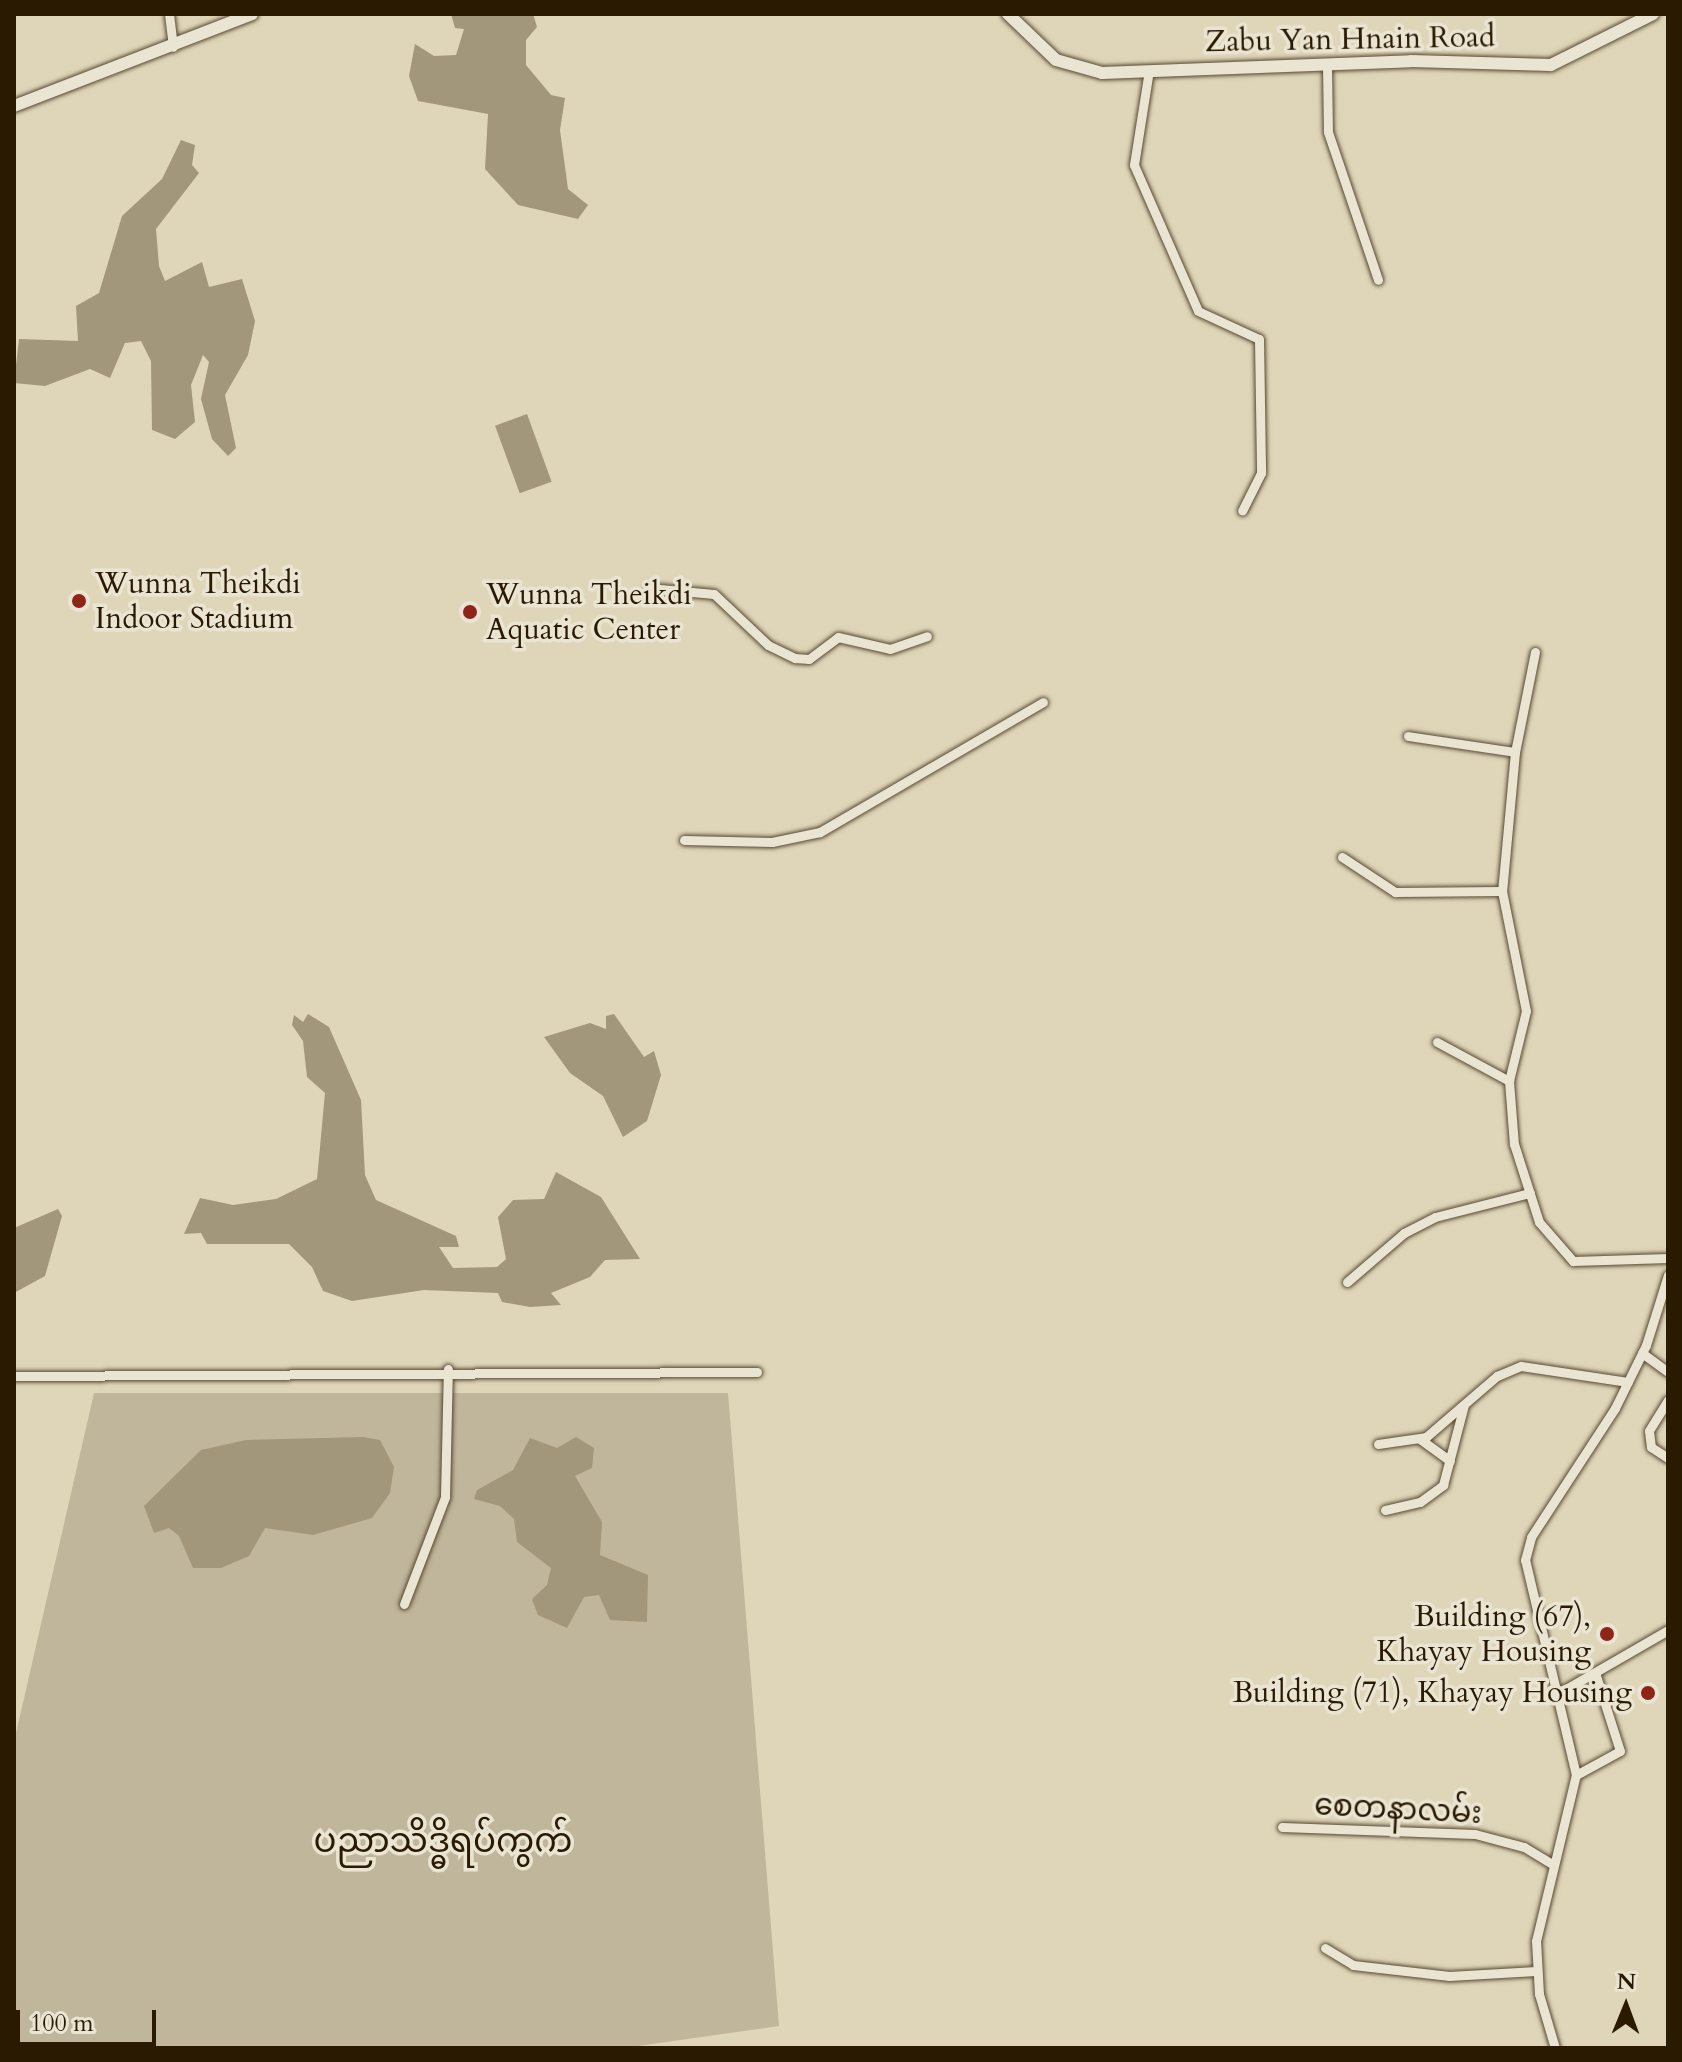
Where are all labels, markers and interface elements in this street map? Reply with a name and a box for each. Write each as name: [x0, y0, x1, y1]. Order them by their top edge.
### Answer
street label: Zabu Yan Hnain Road: [1205, 19, 1495, 61]
place label: Wunna Theikdi Indoor Stadium: [95, 566, 301, 636]
place label: Wunna Theikdi Aquatic Center: [486, 577, 692, 648]
marker: Wunna Theikdi Indoor Stadium: [70, 592, 88, 610]
marker: Wunna Theikdi Aquatic Center: [461, 603, 479, 621]
place label: Building (67), Khayay Housing: [1376, 1599, 1591, 1670]
marker: Building (67), Khayay Housing: [1598, 1625, 1616, 1643]
place label: Building (71), Khayay Housing: [1233, 1675, 1632, 1711]
marker: Building (71), Khayay Housing: [1639, 1684, 1657, 1702]
street label: စေတနာလမ်း: [1313, 1788, 1483, 1832]
district label: ပညာသိဒ္ဓိရပ်ကွက်: [313, 1822, 573, 1862]
north arrow: [1586, 1966, 1666, 2046]
text: N: [1617, 1967, 1636, 1997]
scale bar: [20, 1994, 160, 2044]
text: 100 m: [30, 2007, 94, 2040]

